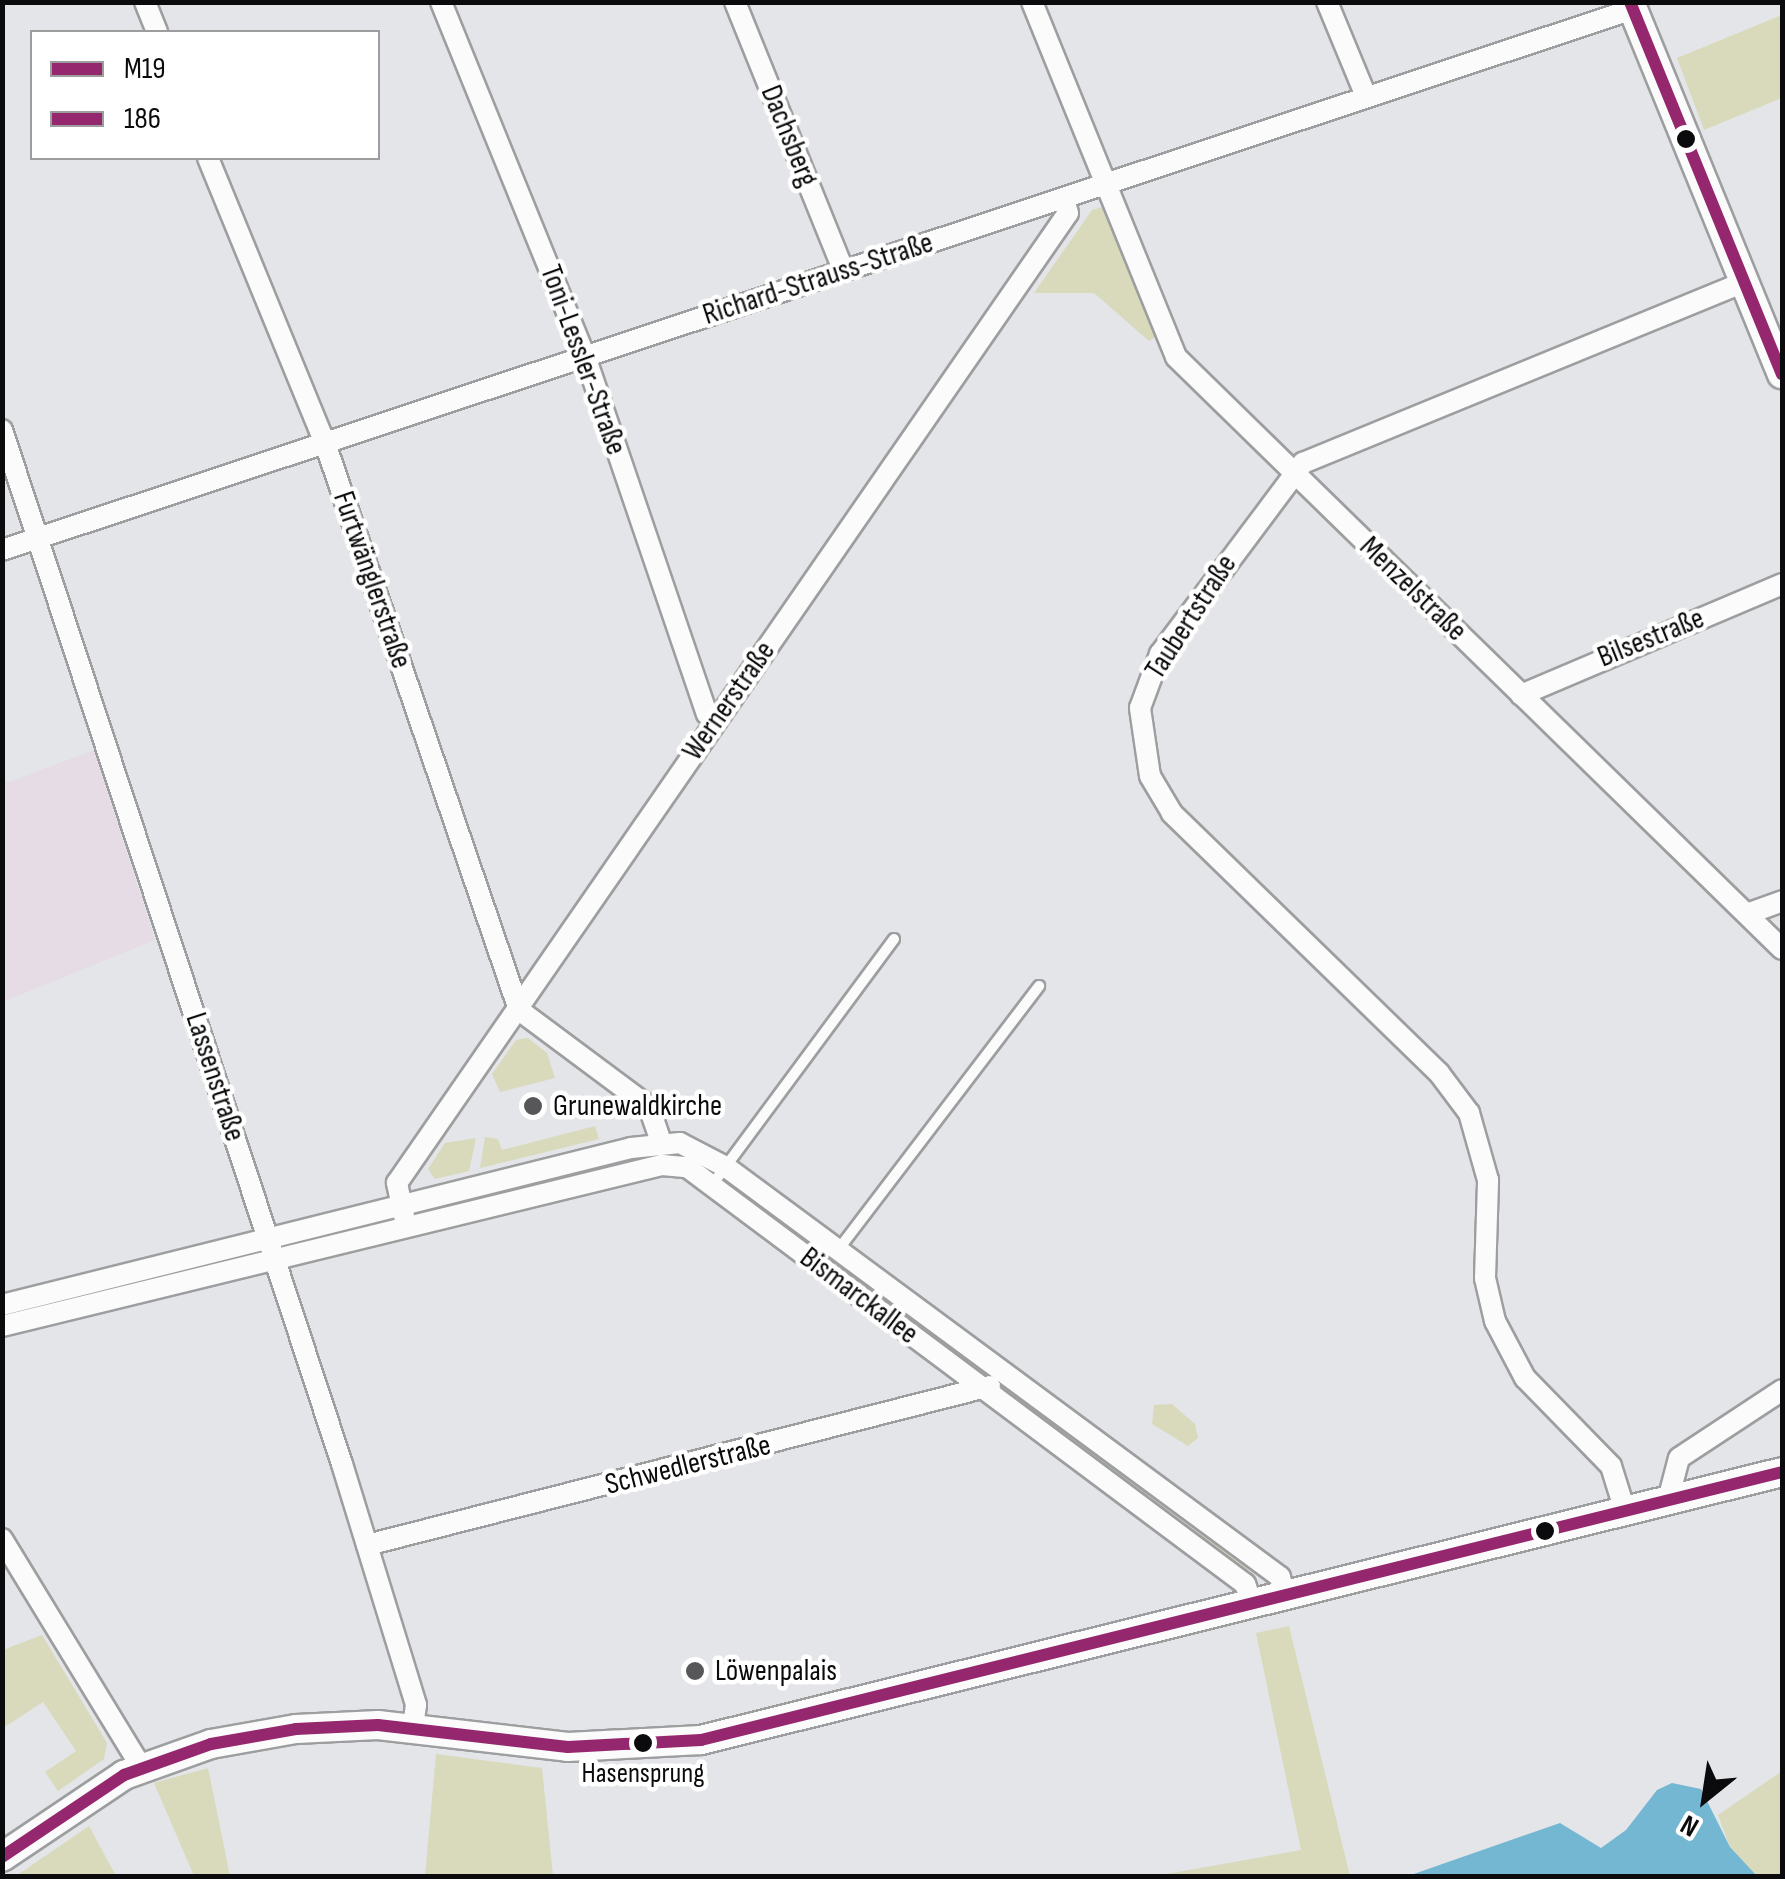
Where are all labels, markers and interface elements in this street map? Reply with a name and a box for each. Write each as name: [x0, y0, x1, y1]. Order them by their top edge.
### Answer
legend: [30, 30, 380, 160]
text: M19: [124, 51, 166, 87]
street label: Dachsberg: [752, 80, 826, 192]
text: 186: [124, 101, 161, 137]
unlabelled marker: [1676, 129, 1696, 149]
street label: Richard-Strauss-Straße: [698, 225, 938, 333]
street label: Toni-Lessler-Straße: [532, 260, 634, 460]
street label: Furtwänglerstraße: [325, 487, 419, 673]
street label: Menzelstraße: [1352, 529, 1474, 649]
street label: Taubertstraße: [1138, 548, 1244, 686]
street label: Bilsestraße: [1593, 600, 1709, 676]
street label: Wernerstraße: [675, 635, 783, 767]
street label: Lassenstraße: [177, 1008, 253, 1146]
place label: Grunewaldkirche: [553, 1088, 722, 1124]
marker: Grunewaldkirche: [522, 1095, 544, 1117]
street label: Bismarckallee: [793, 1240, 925, 1352]
street label: Schwedlerstraße: [602, 1427, 774, 1503]
unlabelled marker: [1535, 1521, 1555, 1541]
place label: Löwenpalais: [715, 1653, 837, 1689]
marker: Löwenpalais: [684, 1660, 706, 1682]
marker: Hasensprung: [633, 1733, 653, 1753]
north arrow: [1655, 1749, 1755, 1849]
place label: Hasensprung: [582, 1757, 704, 1791]
text: N: [1675, 1807, 1704, 1843]

